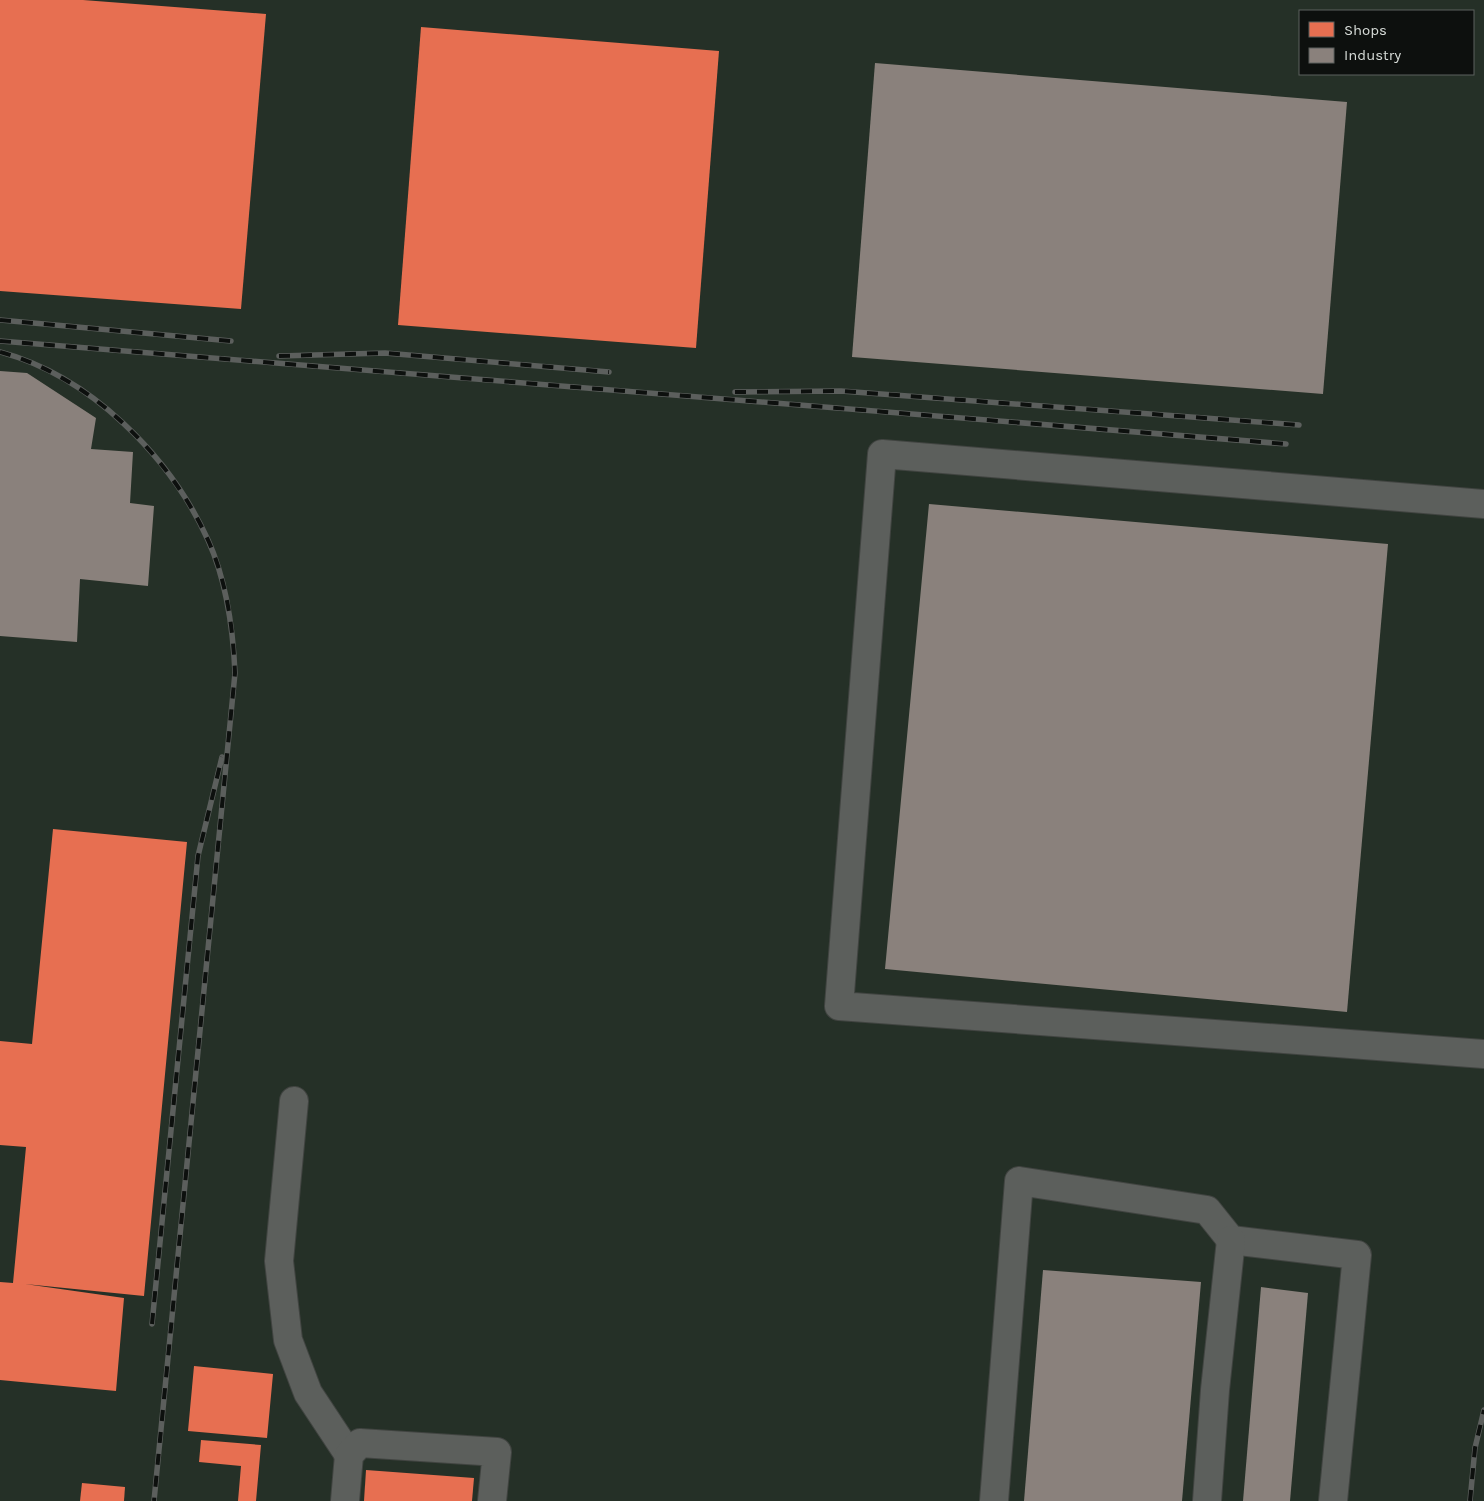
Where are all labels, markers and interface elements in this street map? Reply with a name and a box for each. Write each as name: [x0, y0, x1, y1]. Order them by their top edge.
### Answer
legend: [1299, 10, 1474, 75]
text: Shops: [1344, 21, 1387, 39]
text: Industry: [1344, 46, 1401, 64]

